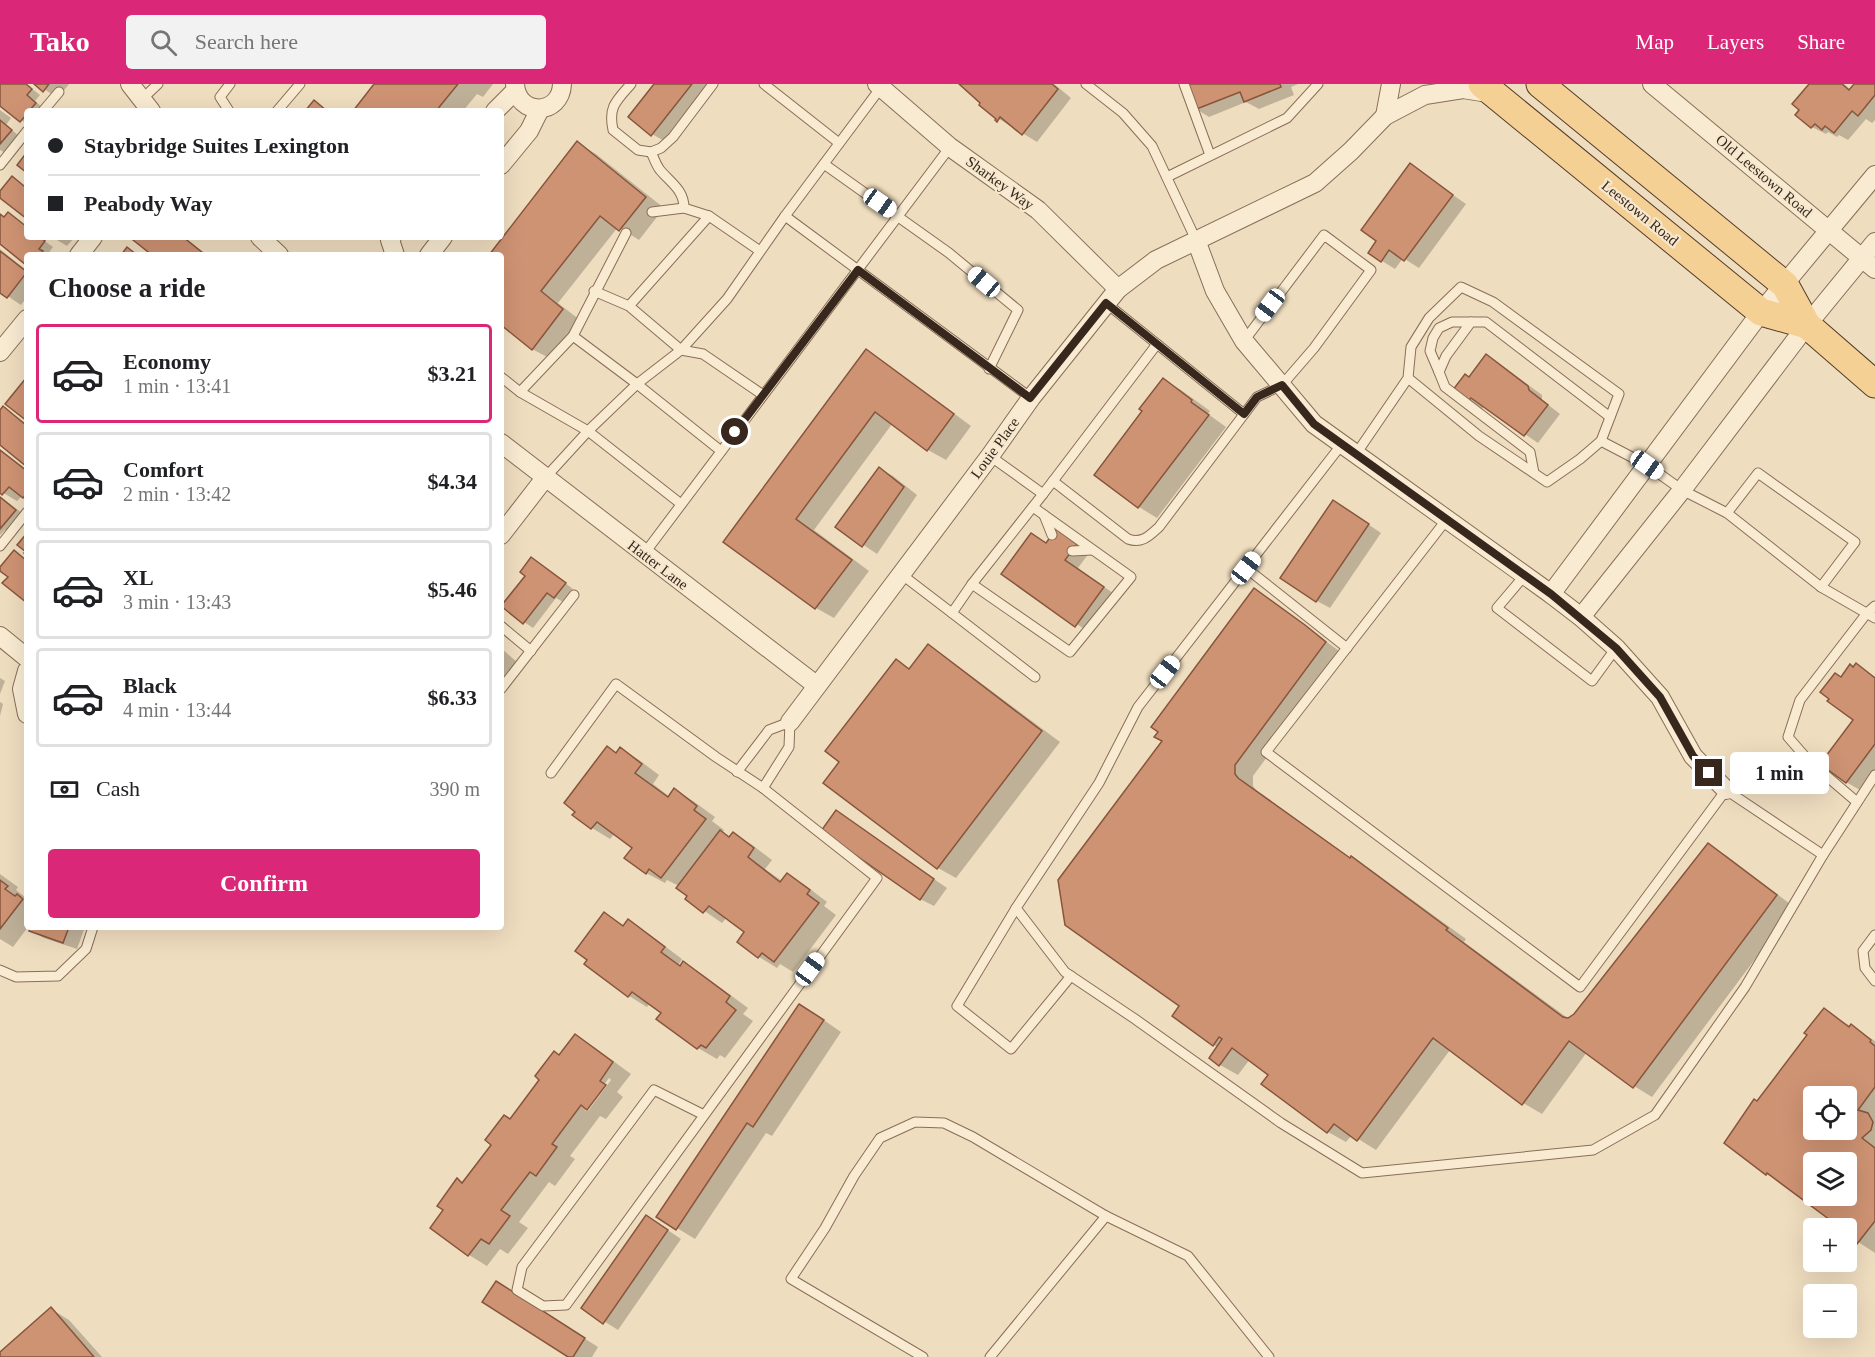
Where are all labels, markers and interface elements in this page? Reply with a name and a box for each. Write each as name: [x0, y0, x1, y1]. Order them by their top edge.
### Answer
search box: [126, 15, 546, 69]
text: Tako: [30, 26, 90, 57]
icon: search: [147, 26, 180, 59]
text: Search here: [195, 29, 298, 54]
text: Map: [1636, 30, 1674, 54]
text: Layers: [1707, 30, 1764, 54]
text: Share: [1797, 30, 1845, 54]
street label: Old Leestown Road: [1713, 131, 1815, 221]
text: Staybridge Suites Lexington: [84, 133, 349, 158]
street label: Sharkey Way: [963, 153, 1037, 213]
street label: Leestown Road: [1599, 177, 1682, 249]
car: [860, 185, 900, 221]
text: Peabody Way: [84, 191, 213, 216]
car: [964, 264, 1004, 300]
text: Choose a ride: [48, 273, 206, 303]
car: [1252, 285, 1288, 325]
icon: car: [51, 347, 105, 401]
text: Economy: [123, 349, 211, 374]
text: $3.21: [428, 361, 477, 386]
text: 1 min · 13:41: [123, 375, 231, 397]
street label: Louie Place: [968, 414, 1023, 482]
route start: [721, 418, 748, 445]
car: [1627, 447, 1667, 483]
icon: car: [51, 455, 105, 509]
text: Comfort: [123, 457, 204, 482]
text: $4.34: [428, 469, 477, 494]
text: 2 min · 13:42: [123, 483, 231, 505]
street label: Hatter Lane: [625, 537, 692, 593]
car: [1228, 548, 1264, 588]
icon: car: [51, 563, 105, 617]
text: XL: [123, 565, 154, 590]
text: $5.46: [428, 577, 477, 602]
text: 3 min · 13:43: [123, 591, 231, 613]
car: [1147, 652, 1183, 692]
icon: car: [51, 671, 105, 725]
text: Black: [123, 673, 177, 698]
text: $6.33: [428, 685, 477, 710]
text: 4 min · 13:44: [123, 699, 231, 721]
callout: 1 min: [1730, 752, 1829, 794]
route end: [1695, 759, 1722, 786]
text: 1 min: [1755, 762, 1804, 784]
icon: cash: [48, 773, 81, 806]
text: Cash: [96, 776, 140, 801]
text: 390 m: [429, 778, 480, 800]
button: Confirm: [48, 849, 480, 918]
car: [792, 949, 828, 989]
map controls: [1803, 1086, 1857, 1338]
button: locate: [1803, 1086, 1857, 1140]
button: layers: [1803, 1152, 1857, 1206]
button: +: [1803, 1218, 1857, 1272]
button: −: [1803, 1284, 1857, 1338]

